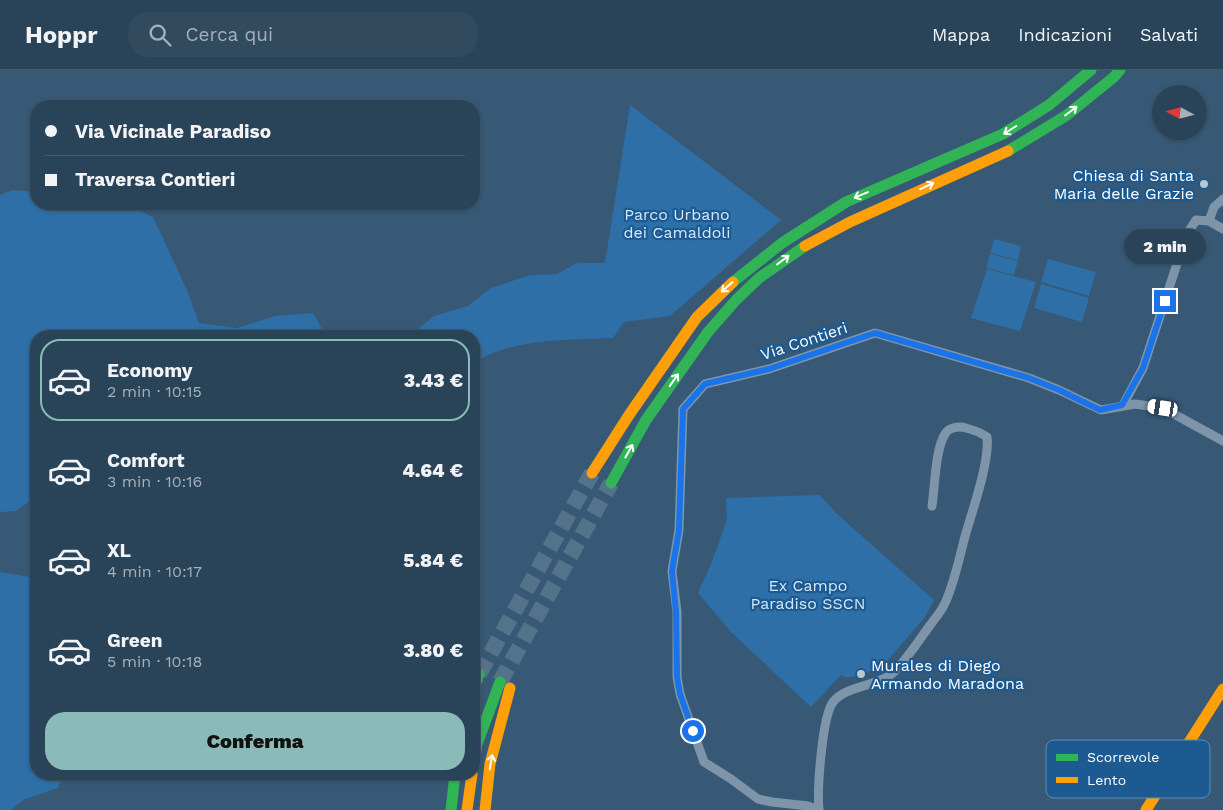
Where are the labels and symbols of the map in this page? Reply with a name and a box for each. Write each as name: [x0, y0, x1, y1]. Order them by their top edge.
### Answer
north arrow: [1152, 85, 1208, 140]
one-way arrow: [1064, 106, 1078, 116]
one-way arrow: [1003, 125, 1017, 135]
place label: Chiesa di Santa Maria delle Grazie: [1054, 166, 1194, 203]
marker: Chiesa di Santa Maria delle Grazie: [1198, 178, 1210, 190]
one-way arrow: [919, 181, 934, 191]
one-way arrow: [854, 191, 869, 201]
park label: Parco Urbano dei Camaldoli: [624, 205, 731, 242]
callout: 2 min: [1124, 228, 1206, 264]
one-way arrow: [776, 255, 789, 266]
one-way arrow: [721, 281, 734, 292]
route end: [1154, 290, 1176, 312]
street label: Via Contieri: [758, 318, 850, 364]
one-way arrow: [669, 373, 679, 387]
car: [1147, 398, 1178, 418]
one-way arrow: [624, 445, 634, 459]
park label: Ex Campo Paradiso SSCN: [750, 576, 866, 613]
place label: Murales di Diego Armando Maradona: [871, 656, 1024, 693]
marker: Murales di Diego Armando Maradona: [855, 668, 867, 680]
route start: [682, 720, 704, 742]
legend: [1046, 740, 1210, 798]
text: Scorrevole: [1087, 749, 1159, 765]
one-way arrow: [487, 754, 497, 770]
text: Lento: [1087, 772, 1126, 788]

